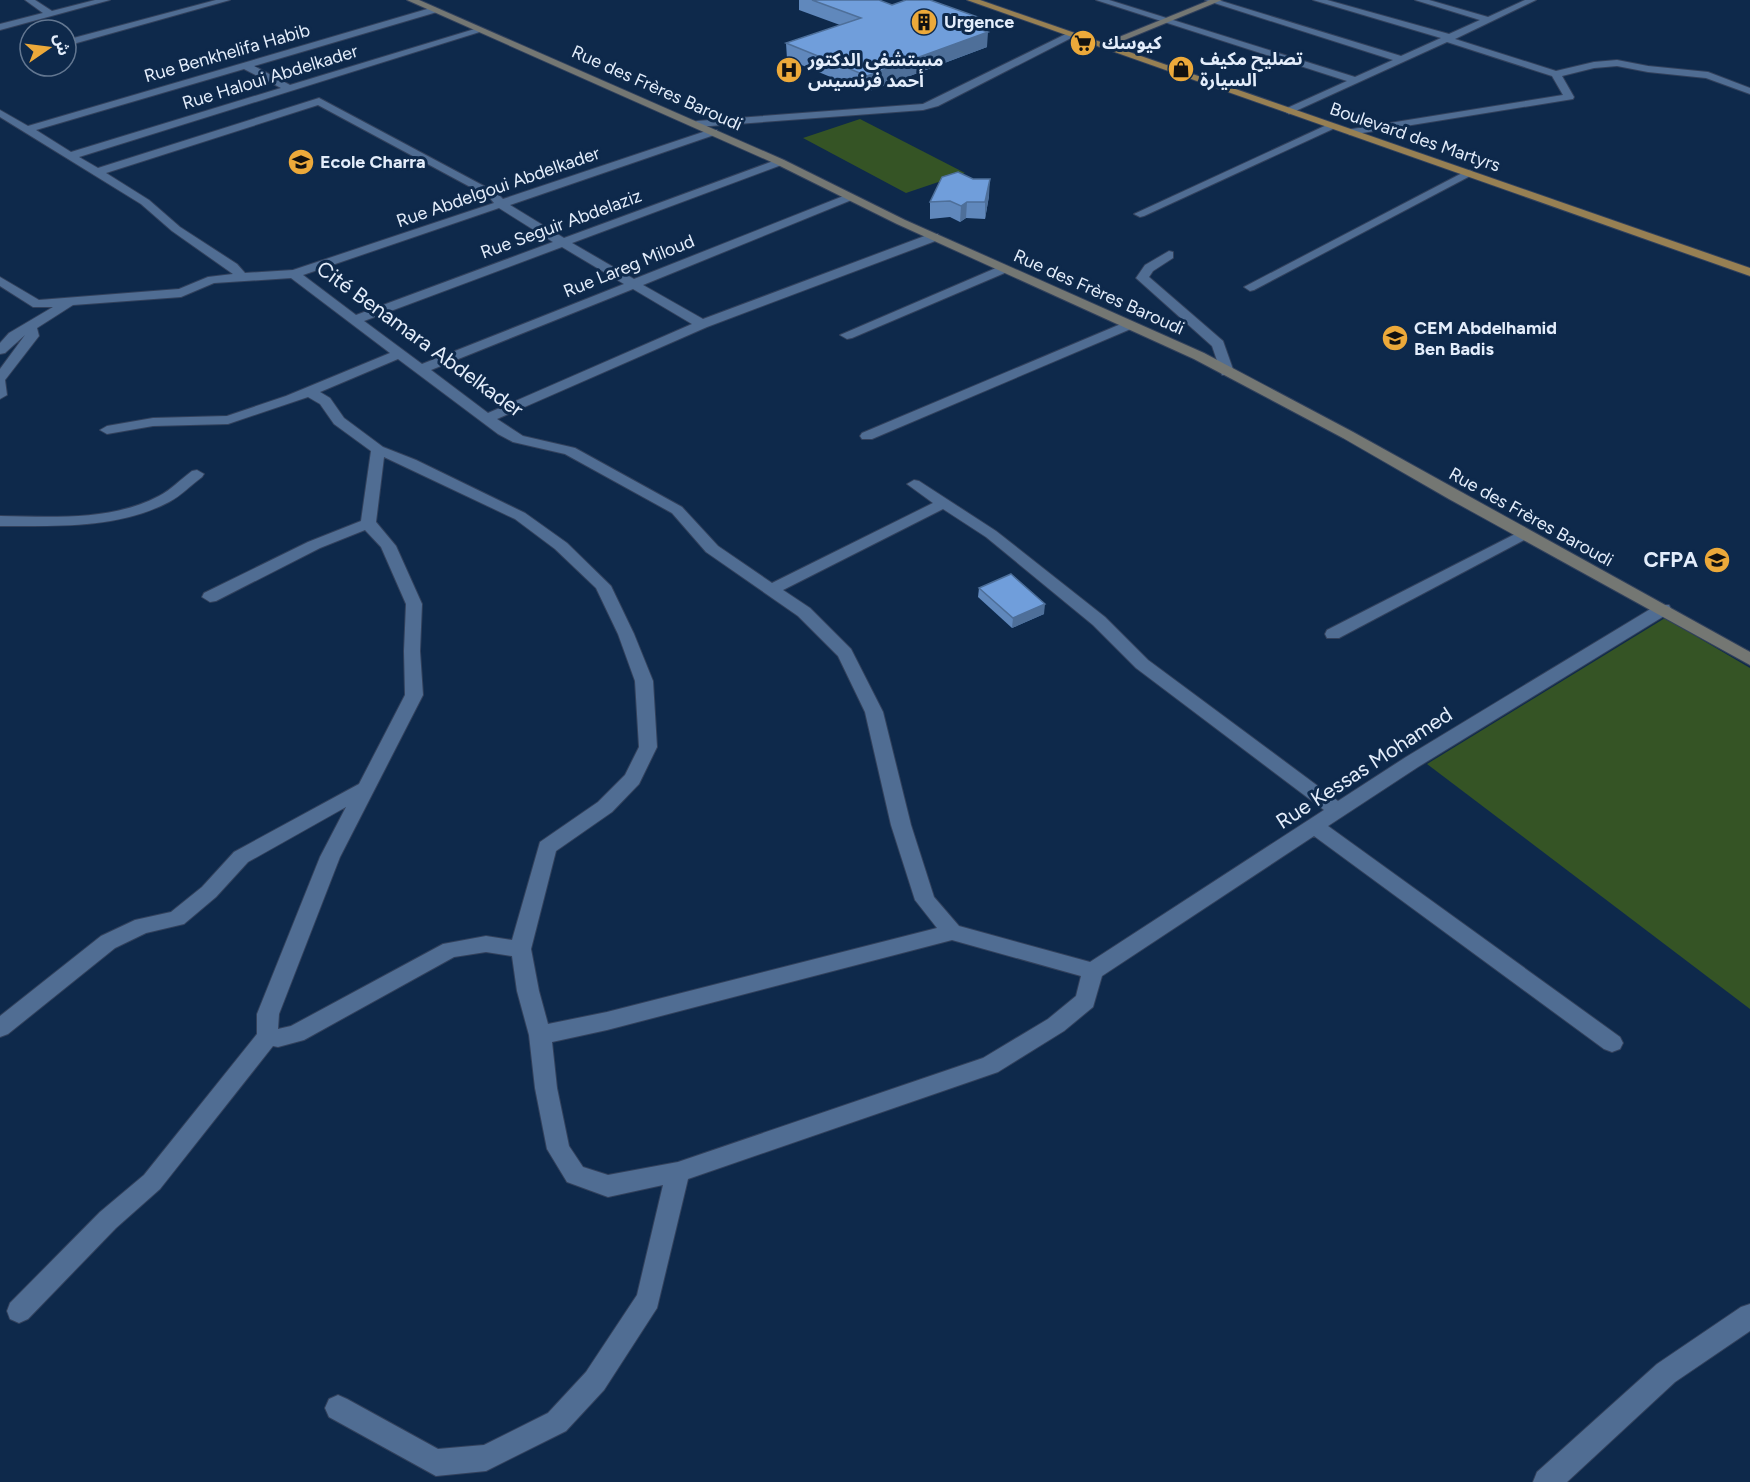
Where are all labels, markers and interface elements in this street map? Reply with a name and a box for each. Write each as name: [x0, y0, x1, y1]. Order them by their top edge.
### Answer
building icon: Urgence: [909, 7, 939, 37]
place label: Urgence: [944, 11, 1014, 33]
north arrow: [18, 18, 78, 78]
street label: Rue Benkhelifa Habib: [142, 19, 312, 87]
supermarket icon: كيوسك: [1068, 28, 1098, 58]
text: ش: [50, 32, 74, 58]
place label: كيوسك: [1102, 32, 1162, 54]
street label: Rue Haloui Abdelkader: [179, 40, 361, 114]
street label: Rue des Frères Baroudi: [568, 40, 746, 136]
place label: تصليح مكيف السيارة: [1200, 48, 1303, 91]
place label: مستشفى الدكتور أحمد فرنسيس: [807, 49, 944, 92]
shop icon: تصليح مكيف السيارة: [1166, 54, 1196, 84]
hospital icon: مستشفى الدكتور أحمد فرنسيس: [774, 55, 804, 85]
street label: Boulevard des Martyrs: [1327, 97, 1503, 177]
street label: Rue Abdelgoui Abdelkader: [393, 142, 603, 232]
school or university icon: Ecole Charra: [286, 147, 316, 177]
place label: Ecole Charra: [320, 151, 426, 173]
street label: Rue Seguir Abdelaziz: [477, 185, 645, 263]
street label: Rue Lareg Miloud: [560, 230, 698, 302]
street label: Rue des Frères Baroudi: [1010, 244, 1188, 340]
street label: Cité Benamara Abdelkader: [312, 255, 528, 422]
place label: CEM Abdelhamid Ben Badis: [1414, 317, 1557, 360]
school or university icon: CEM Abdelhamid Ben Badis: [1380, 323, 1410, 353]
street label: Rue des Frères Baroudi: [1445, 463, 1617, 571]
school or university icon: CFPA: [1702, 545, 1732, 575]
place label: CFPA: [1643, 547, 1698, 572]
street label: Rue Kessas Mohamed: [1271, 701, 1456, 834]

